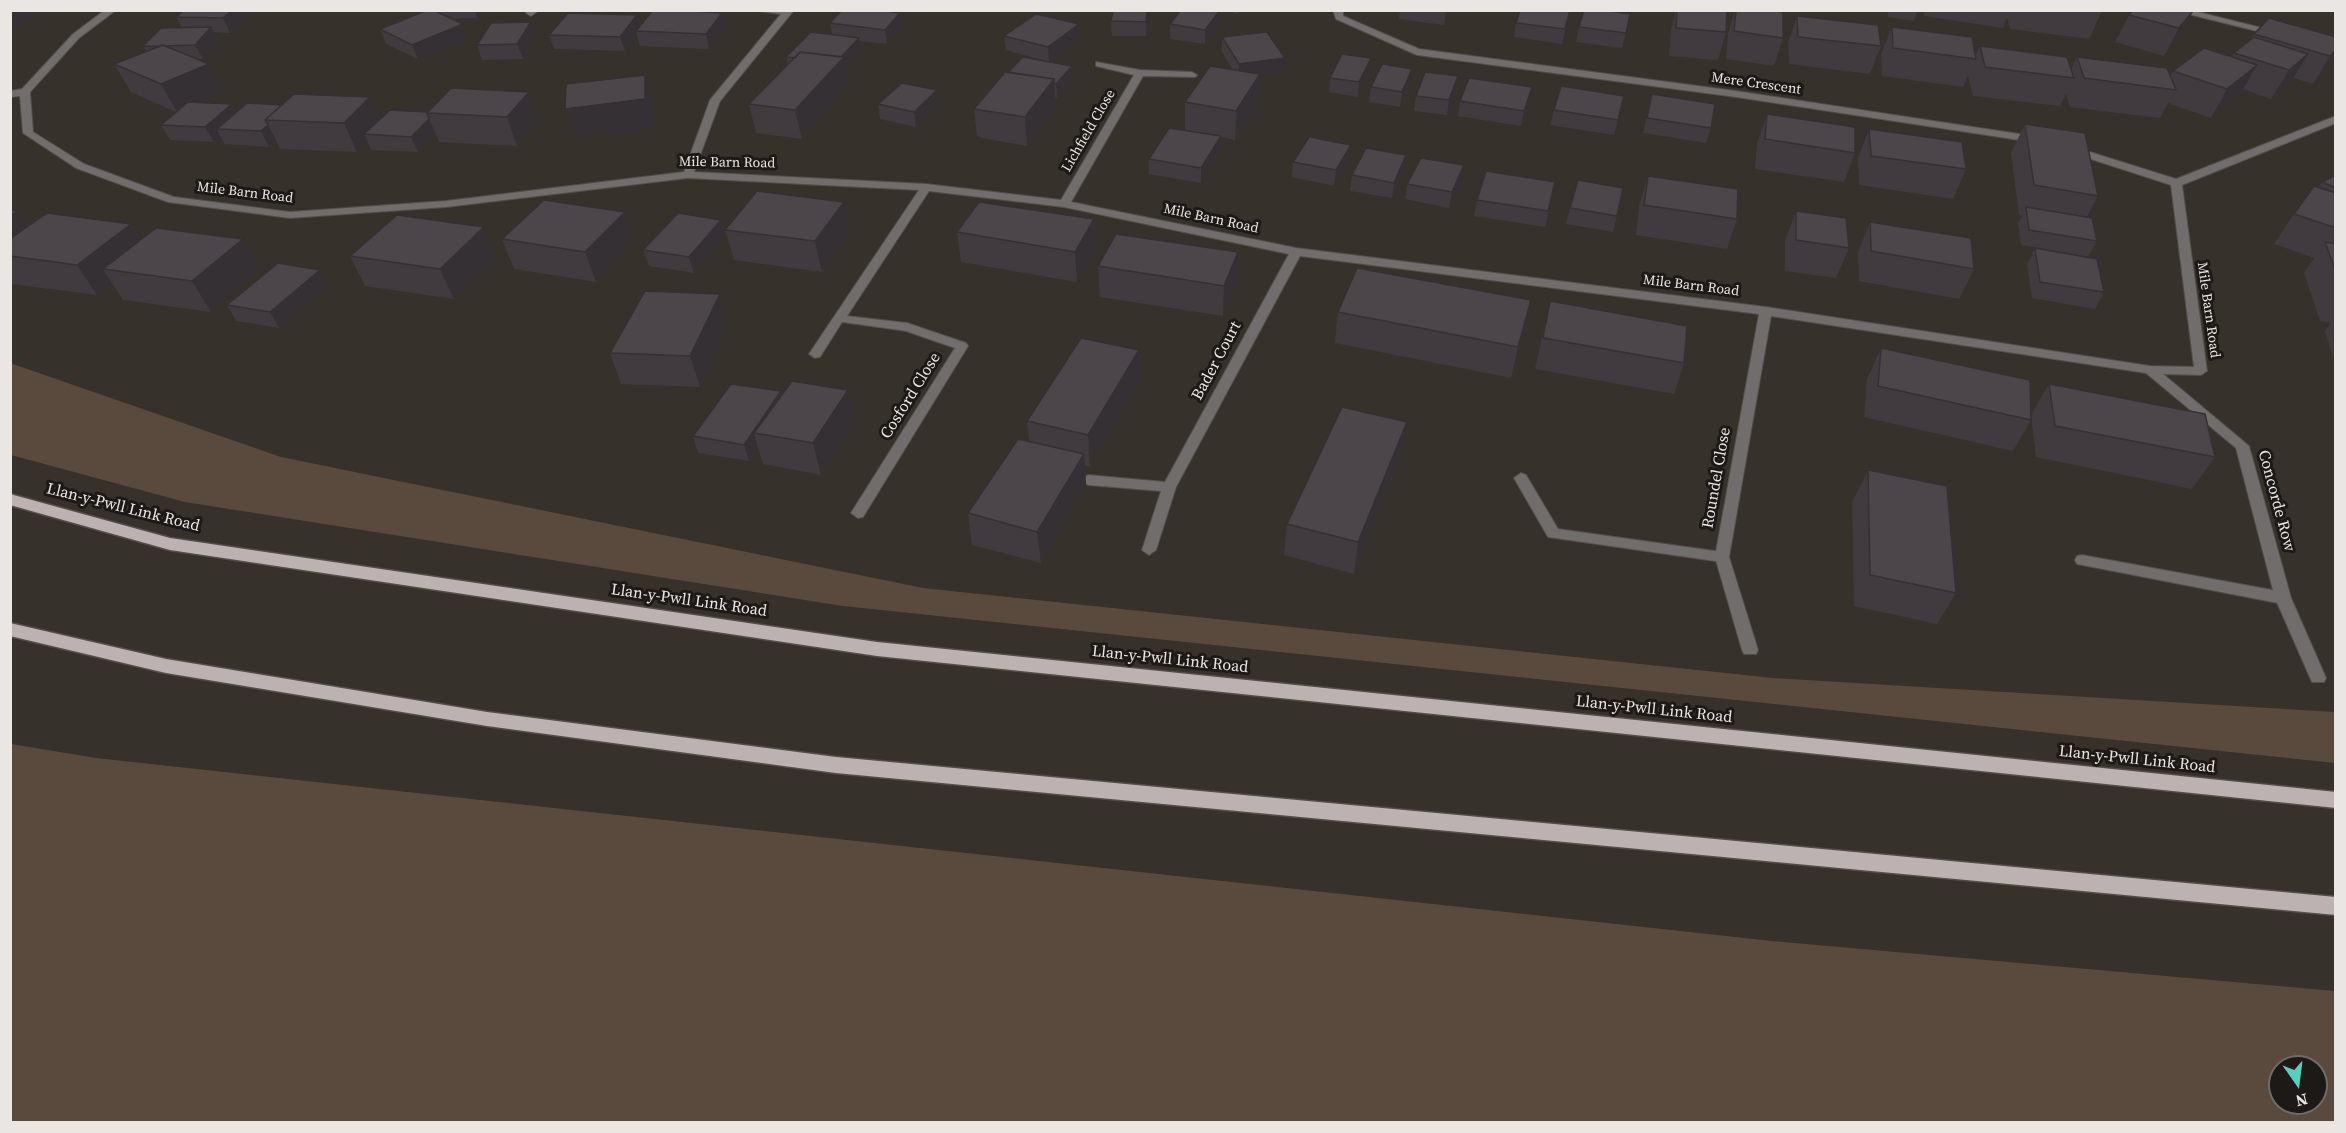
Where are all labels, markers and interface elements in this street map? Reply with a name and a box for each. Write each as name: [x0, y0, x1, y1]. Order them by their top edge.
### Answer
street label: Mere Crescent: [1710, 69, 1802, 99]
street label: Lichfield Close: [1059, 87, 1119, 175]
street label: Mile Barn Road: [679, 154, 775, 172]
street label: Mile Barn Road: [196, 179, 294, 207]
street label: Mile Barn Road: [1162, 201, 1260, 237]
street label: Mile Barn Road: [2193, 261, 2223, 359]
street label: Mile Barn Road: [1642, 272, 1740, 300]
street label: Bader Court: [1188, 318, 1246, 404]
street label: Cosford Close: [877, 349, 945, 443]
street label: Roundel Close: [1699, 426, 1735, 530]
street label: Concorde Row: [2253, 448, 2299, 554]
street label: Llan-y-Pwll Link Road: [44, 480, 202, 536]
street label: Llan-y-Pwll Link Road: [610, 581, 768, 621]
street label: Llan-y-Pwll Link Road: [1091, 642, 1249, 678]
street label: Llan-y-Pwll Link Road: [1575, 692, 1733, 728]
street label: Llan-y-Pwll Link Road: [2058, 742, 2216, 778]
north arrow: [2268, 1055, 2328, 1115]
text: N: [2294, 1088, 2310, 1113]

